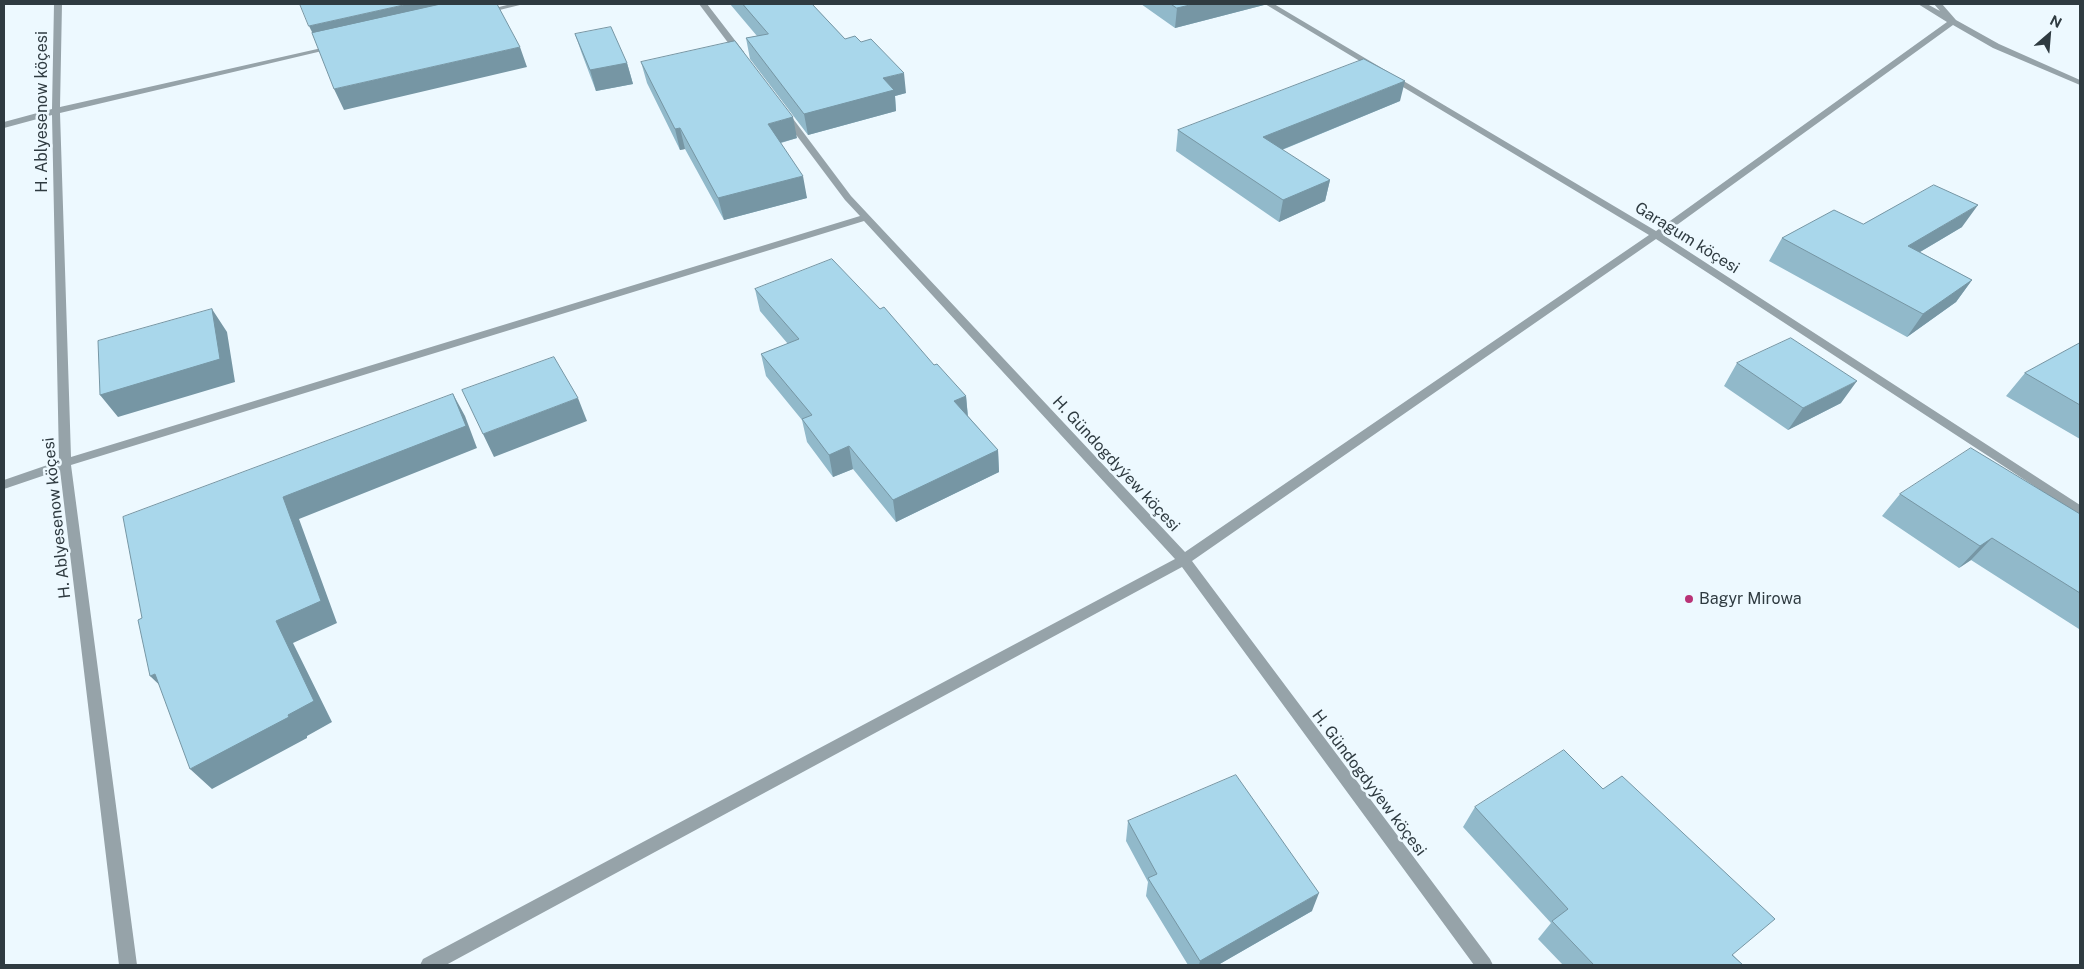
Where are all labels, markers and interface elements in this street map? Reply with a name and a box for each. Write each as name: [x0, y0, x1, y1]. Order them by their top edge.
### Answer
north arrow: [2024, 10, 2074, 60]
text: N: [2047, 12, 2064, 31]
street label: H. Ablyesenow köçesi: [32, 31, 52, 193]
street label: Garagum köçesi: [1631, 198, 1743, 278]
street label: H. Gündogdyýew köçesi: [1048, 392, 1184, 536]
street label: H. Ablyesenow köçesi: [39, 437, 75, 599]
place label: Bagyr Mirowa: [1699, 589, 1802, 609]
marker: Bagyr Mirowa: [1683, 593, 1695, 605]
street label: H. Gündogdyýew köçesi: [1308, 706, 1430, 860]

